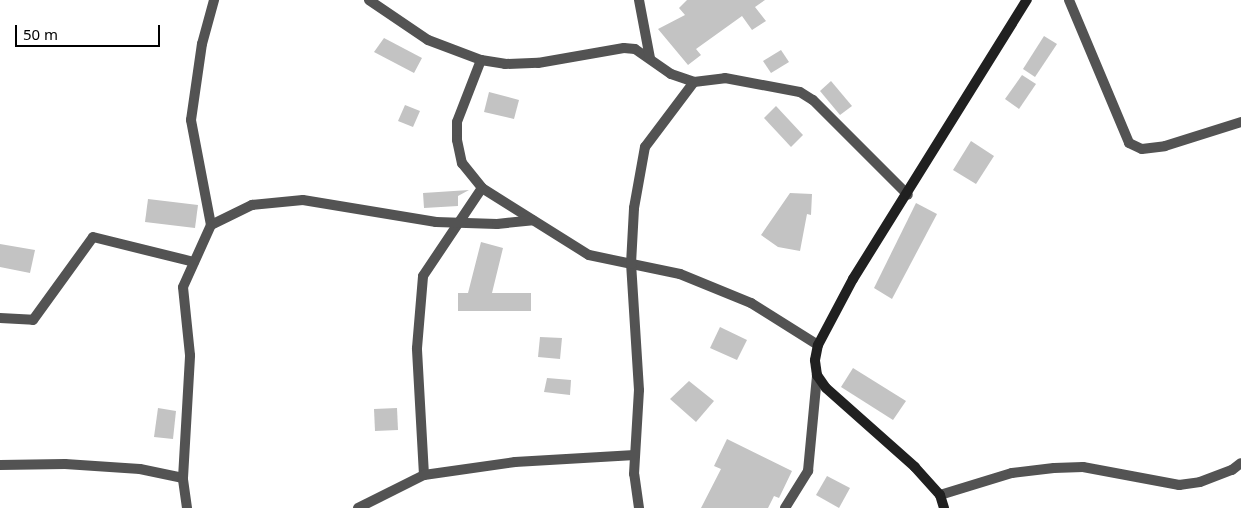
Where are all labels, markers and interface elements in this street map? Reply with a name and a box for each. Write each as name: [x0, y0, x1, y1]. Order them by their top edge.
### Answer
scale bar: [18, 15, 162, 47]
text: 50 m: [23, 24, 58, 44]

